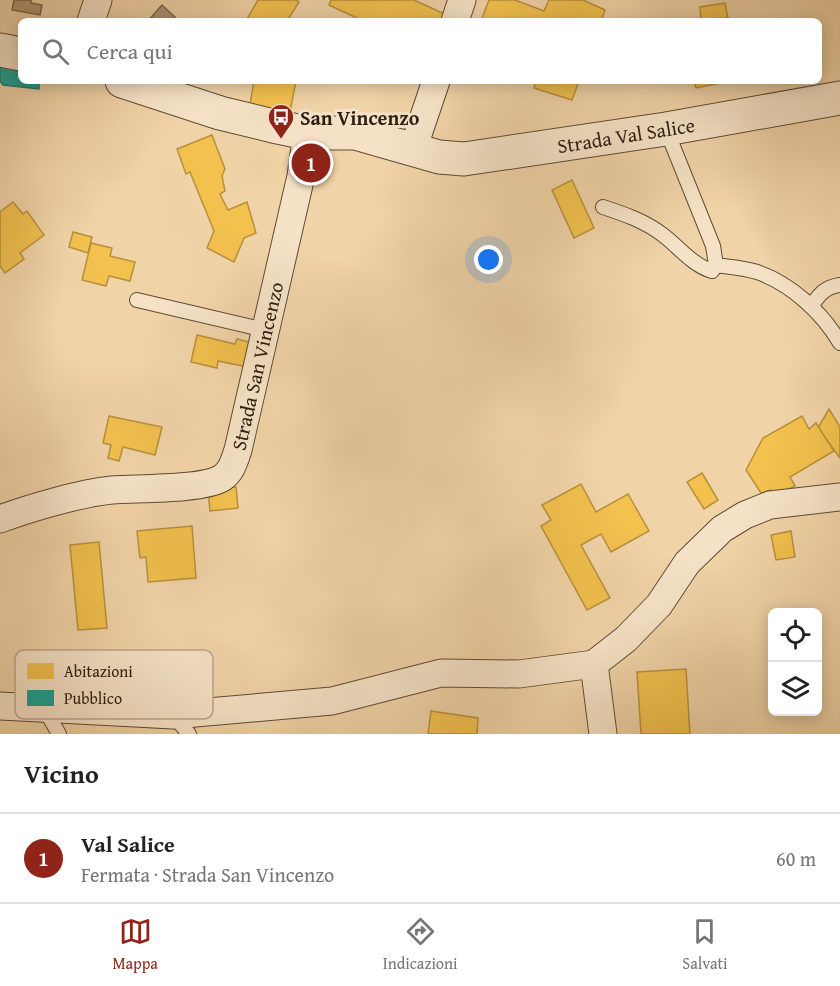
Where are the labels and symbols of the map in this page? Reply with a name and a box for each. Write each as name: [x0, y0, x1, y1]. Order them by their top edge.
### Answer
bus stop icon: San Vincenzo: [266, 102, 296, 140]
place label: San Vincenzo: [300, 103, 420, 132]
street label: Strada Val Salice: [555, 110, 697, 160]
pin: 1: [292, 140, 330, 186]
your location: [474, 245, 503, 274]
street label: Strada San Vincenzo: [224, 279, 290, 453]
legend: [15, 650, 213, 719]
text: Abitazioni: [64, 659, 133, 683]
text: Pubblico: [64, 686, 122, 710]

